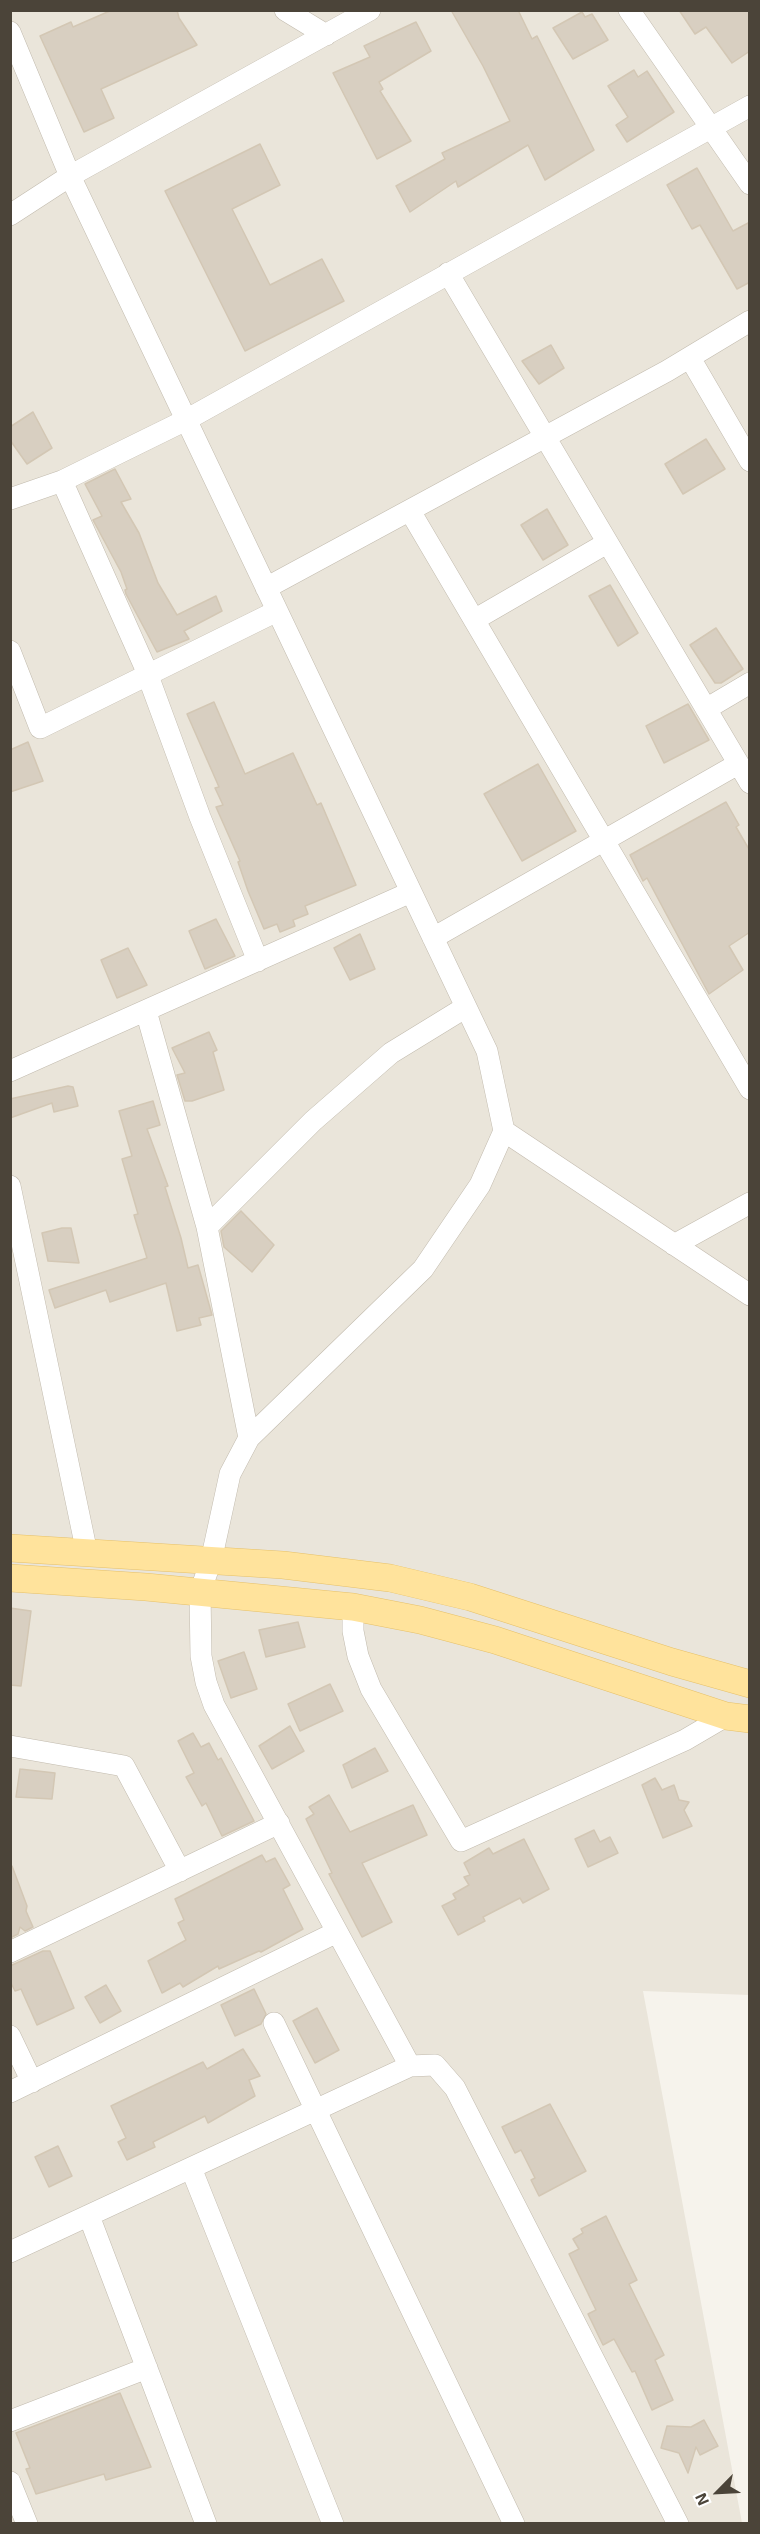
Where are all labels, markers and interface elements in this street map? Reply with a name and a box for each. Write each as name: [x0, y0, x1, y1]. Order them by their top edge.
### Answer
north arrow: [688, 2462, 748, 2522]
text: N: [690, 2490, 712, 2509]

